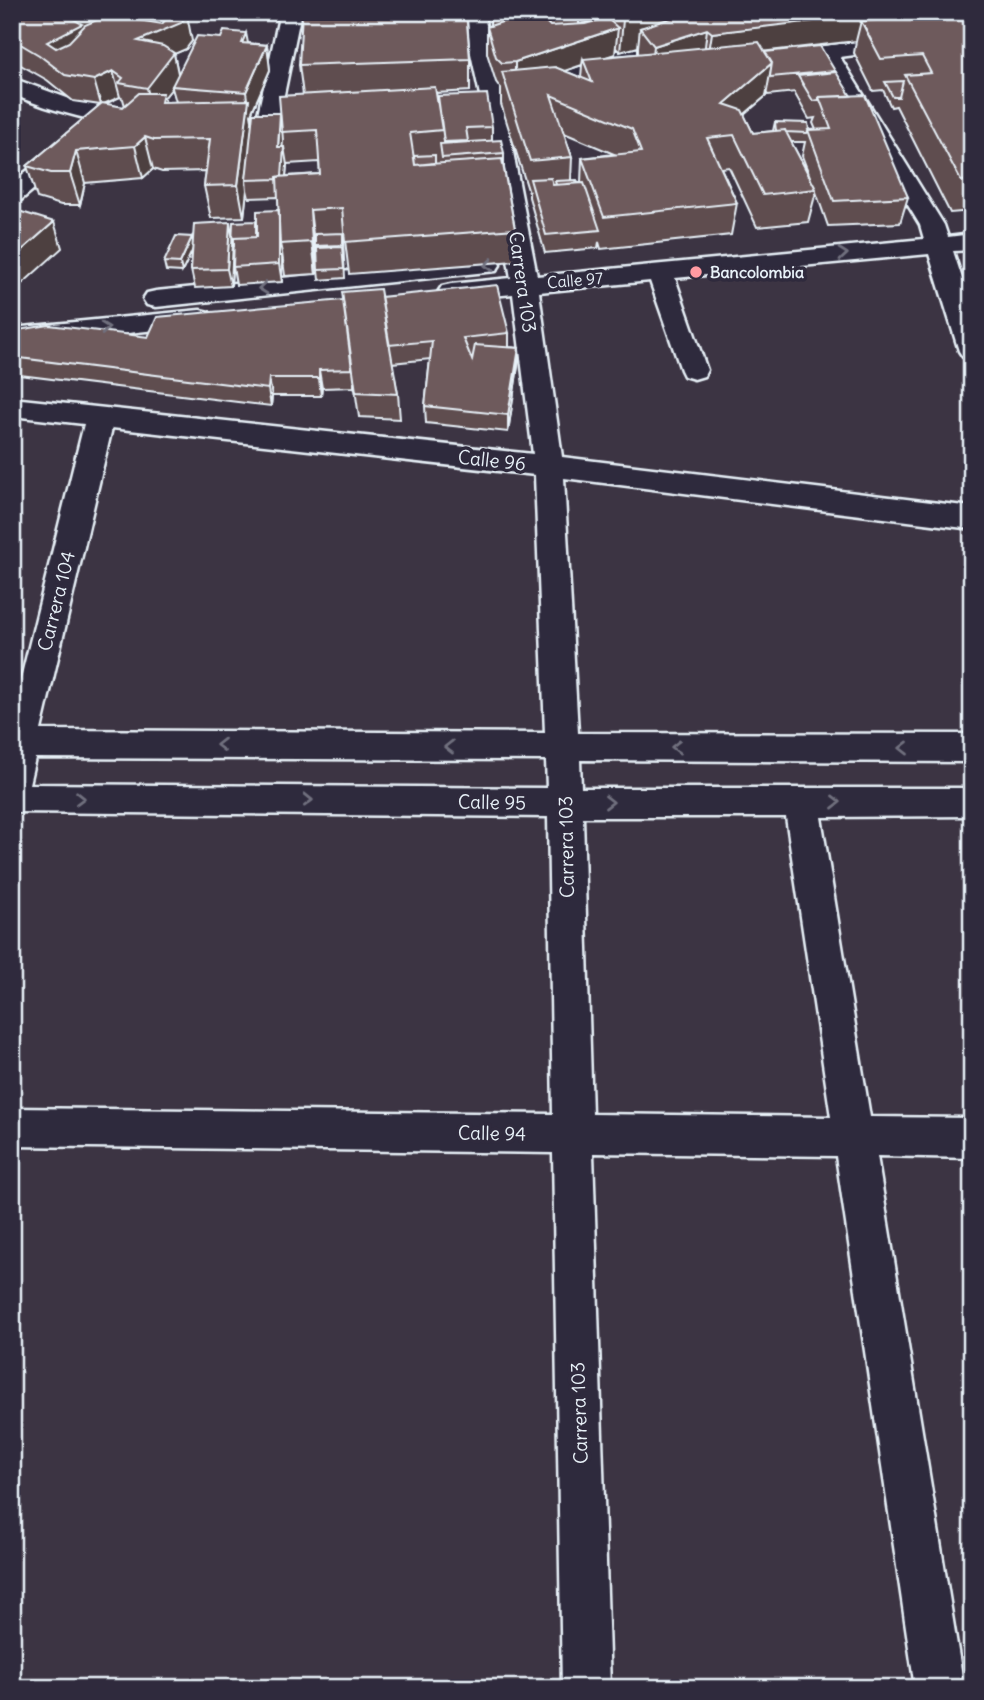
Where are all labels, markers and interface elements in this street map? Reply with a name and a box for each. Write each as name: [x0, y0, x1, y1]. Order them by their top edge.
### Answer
street label: Carrera 103: [504, 230, 542, 334]
one-way arrow: [837, 246, 849, 261]
one-way arrow: [483, 258, 495, 273]
place label: Bancolombia: [710, 262, 804, 282]
marker: Bancolombia: [688, 264, 704, 280]
street label: Calle 97: [546, 268, 604, 292]
one-way arrow: [257, 280, 268, 295]
one-way arrow: [99, 321, 110, 336]
street label: Calle 96: [457, 444, 527, 476]
street label: Carrera 104: [32, 548, 80, 654]
one-way arrow: [215, 738, 226, 753]
one-way arrow: [443, 739, 454, 754]
one-way arrow: [670, 739, 681, 755]
one-way arrow: [898, 740, 908, 756]
street label: Calle 95: [458, 789, 526, 815]
one-way arrow: [76, 790, 86, 806]
one-way arrow: [303, 792, 314, 808]
one-way arrow: [832, 794, 842, 810]
one-way arrow: [604, 795, 615, 810]
street label: Carrera 103: [553, 796, 579, 898]
street label: Calle 94: [458, 1120, 526, 1146]
street label: Carrera 103: [565, 1362, 593, 1464]

